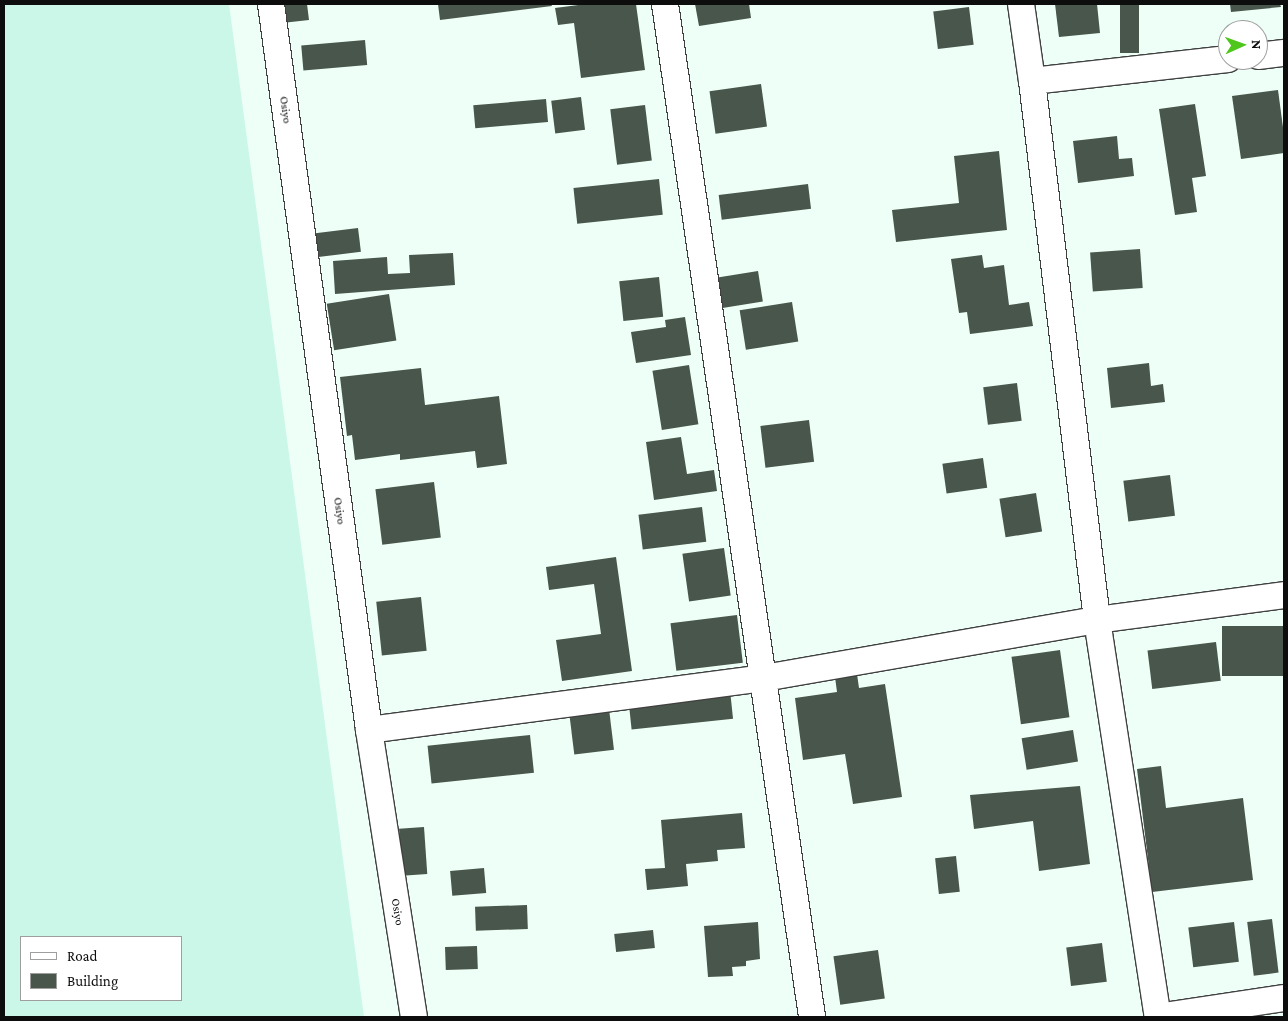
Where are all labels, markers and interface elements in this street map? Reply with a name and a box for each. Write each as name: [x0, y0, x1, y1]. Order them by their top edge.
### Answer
north arrow: [1218, 20, 1268, 70]
text: N: [1249, 39, 1265, 50]
street label: Osiyo: [276, 95, 294, 125]
street label: Osiyo: [330, 496, 348, 526]
street label: Osiyo: [388, 897, 406, 927]
legend: [20, 936, 182, 1001]
text: Road: [67, 948, 97, 964]
text: Building: [67, 973, 118, 989]

